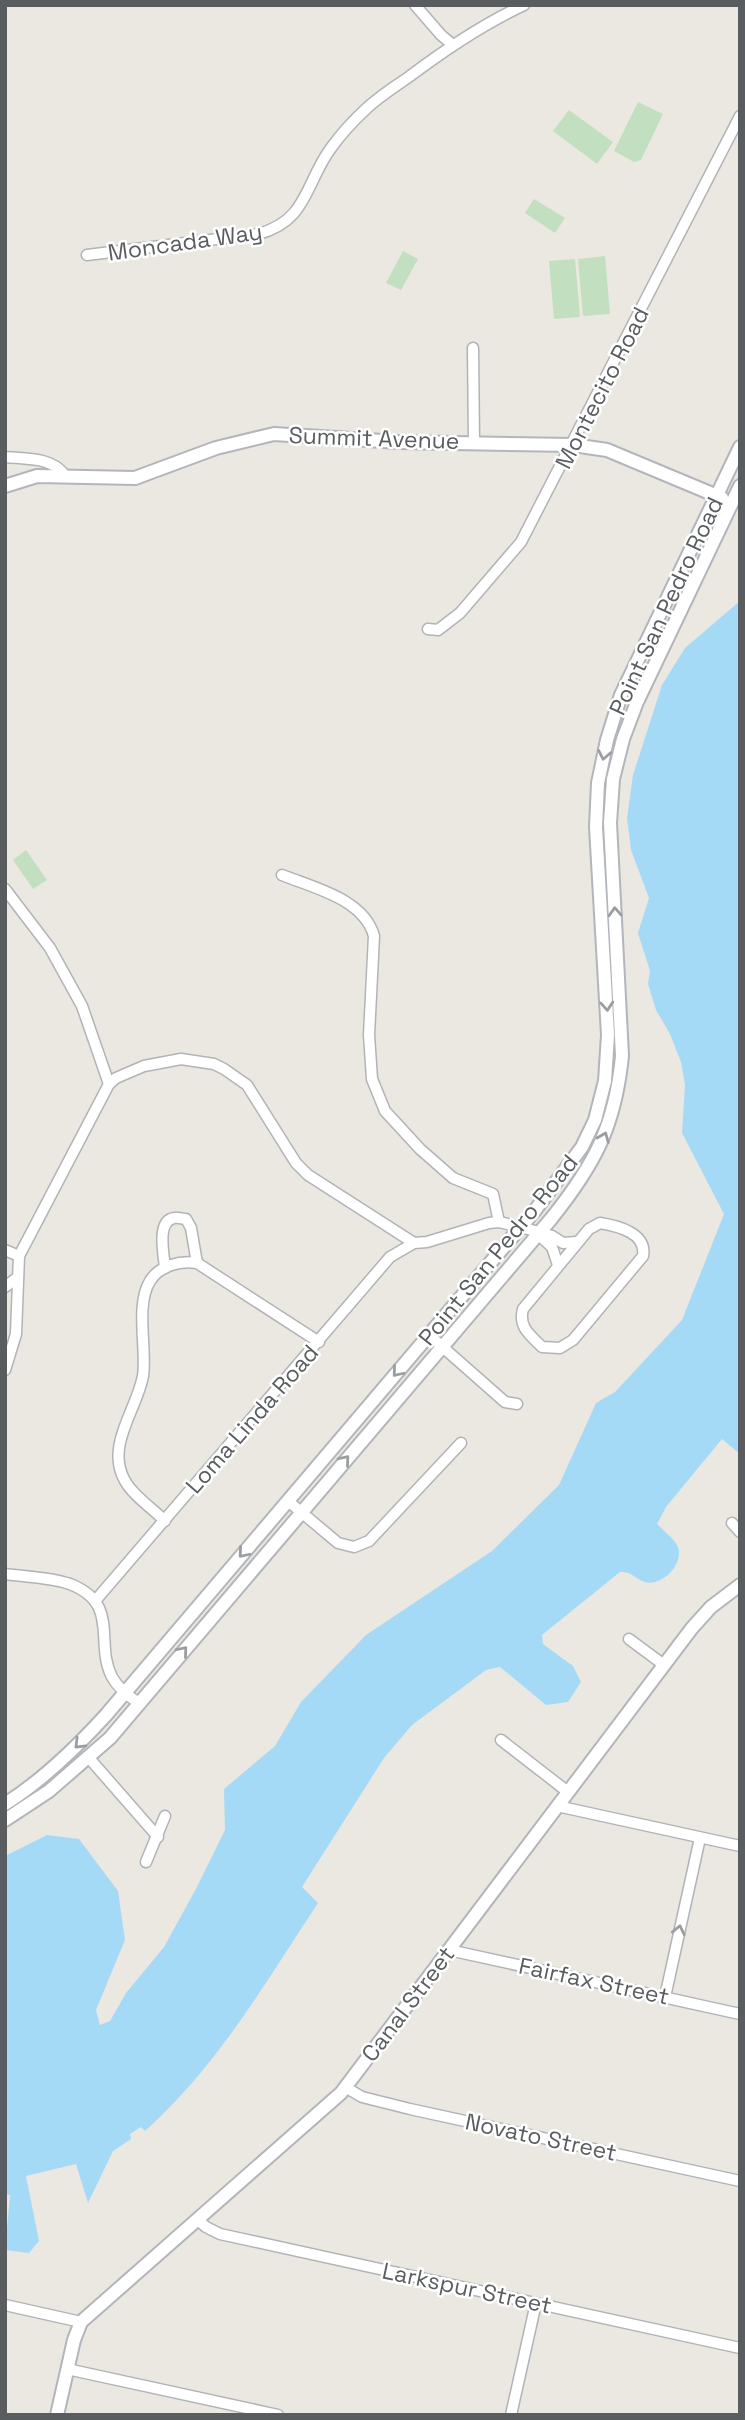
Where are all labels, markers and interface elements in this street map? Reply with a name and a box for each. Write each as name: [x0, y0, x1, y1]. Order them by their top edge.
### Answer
street label: Moncada Way: [106, 216, 264, 268]
street label: Montecito Road: [548, 302, 656, 474]
street label: Summit Avenue: [288, 420, 460, 456]
street label: Point San Pedro Road: [602, 492, 730, 720]
one-way arrow: [597, 749, 612, 761]
one-way arrow: [608, 907, 623, 918]
one-way arrow: [599, 1001, 614, 1012]
one-way arrow: [595, 1132, 609, 1144]
street label: Point San Pedro Road: [412, 1148, 584, 1352]
street label: Loma Linda Road: [179, 1338, 325, 1500]
one-way arrow: [393, 1364, 405, 1377]
one-way arrow: [337, 1456, 349, 1469]
one-way arrow: [239, 1545, 251, 1558]
one-way arrow: [175, 1646, 187, 1659]
one-way arrow: [75, 1736, 87, 1748]
one-way arrow: [671, 1924, 686, 1936]
street label: Canal Street: [355, 1940, 461, 2068]
street label: Fairfax Street: [516, 1950, 672, 2012]
street label: Novato Street: [463, 2106, 619, 2168]
street label: Larkspur Street: [380, 2255, 554, 2321]

